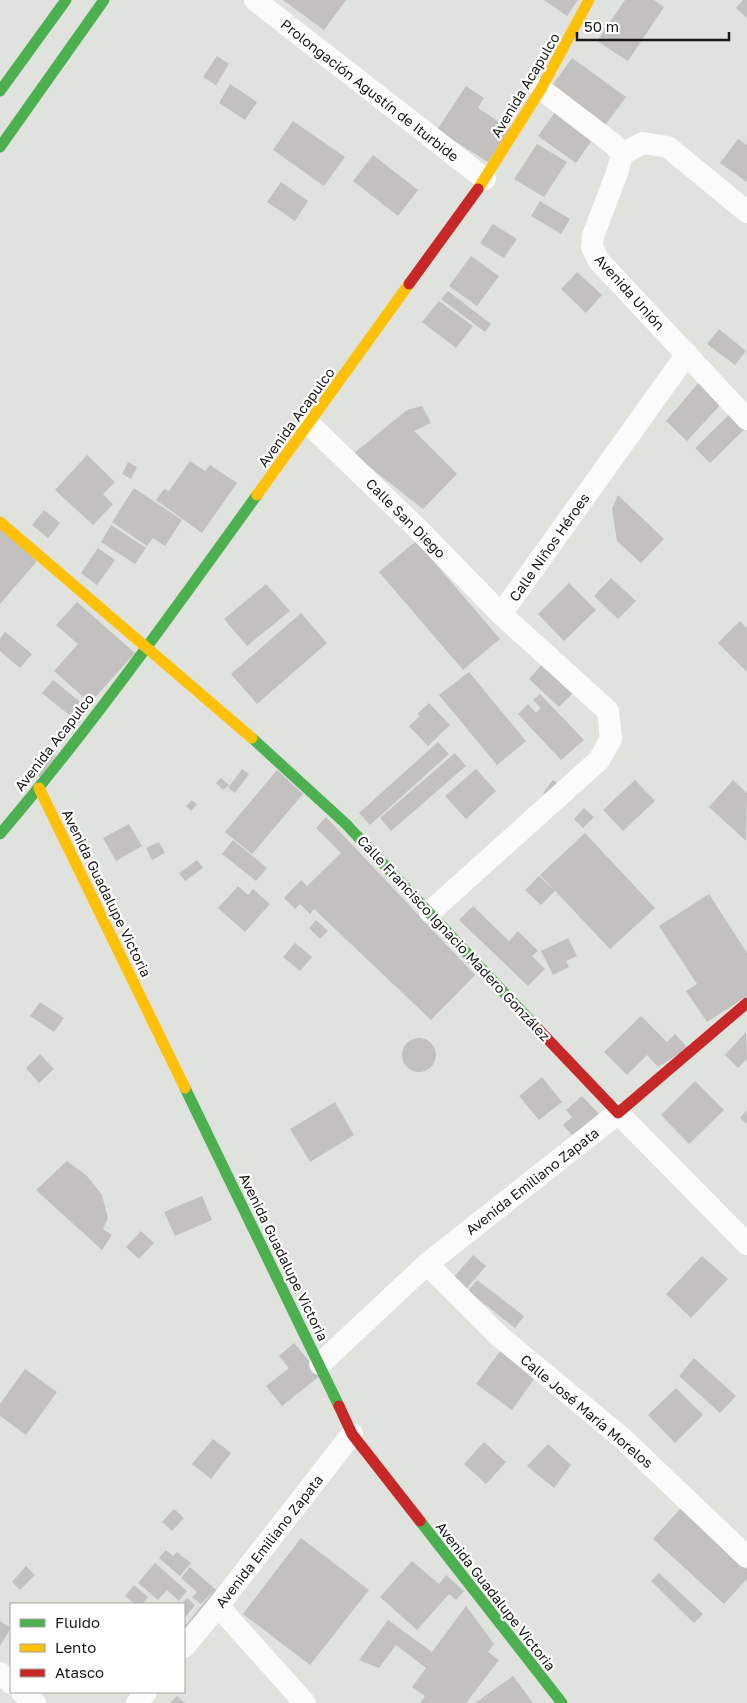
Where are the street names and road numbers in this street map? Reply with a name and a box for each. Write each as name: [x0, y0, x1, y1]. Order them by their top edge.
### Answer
street label: Prolongación Agustín de Iturbide: [278, 15, 462, 165]
street label: Avenida Acapulco: [487, 30, 563, 140]
street label: Avenida Unión: [591, 251, 669, 333]
street label: Avenida Acapulco: [254, 364, 338, 470]
street label: Calle San Diego: [363, 475, 449, 561]
street label: Calle Niños Héroes: [505, 490, 593, 604]
street label: Avenida Acapulco: [11, 690, 97, 794]
street label: Avenida Guadalupe Victoria: [59, 806, 155, 980]
street label: Calle Francisco Ignacio Madero González: [354, 832, 554, 1044]
street label: Avenida Emiliano Zapata: [462, 1124, 602, 1238]
street label: Avenida Guadalupe Victoria: [236, 1170, 332, 1344]
street label: Calle José María Morelos: [517, 1351, 657, 1471]
street label: Avenida Emiliano Zapata: [212, 1471, 326, 1611]
street label: Avenida Guadalupe Victoria: [433, 1518, 559, 1674]

